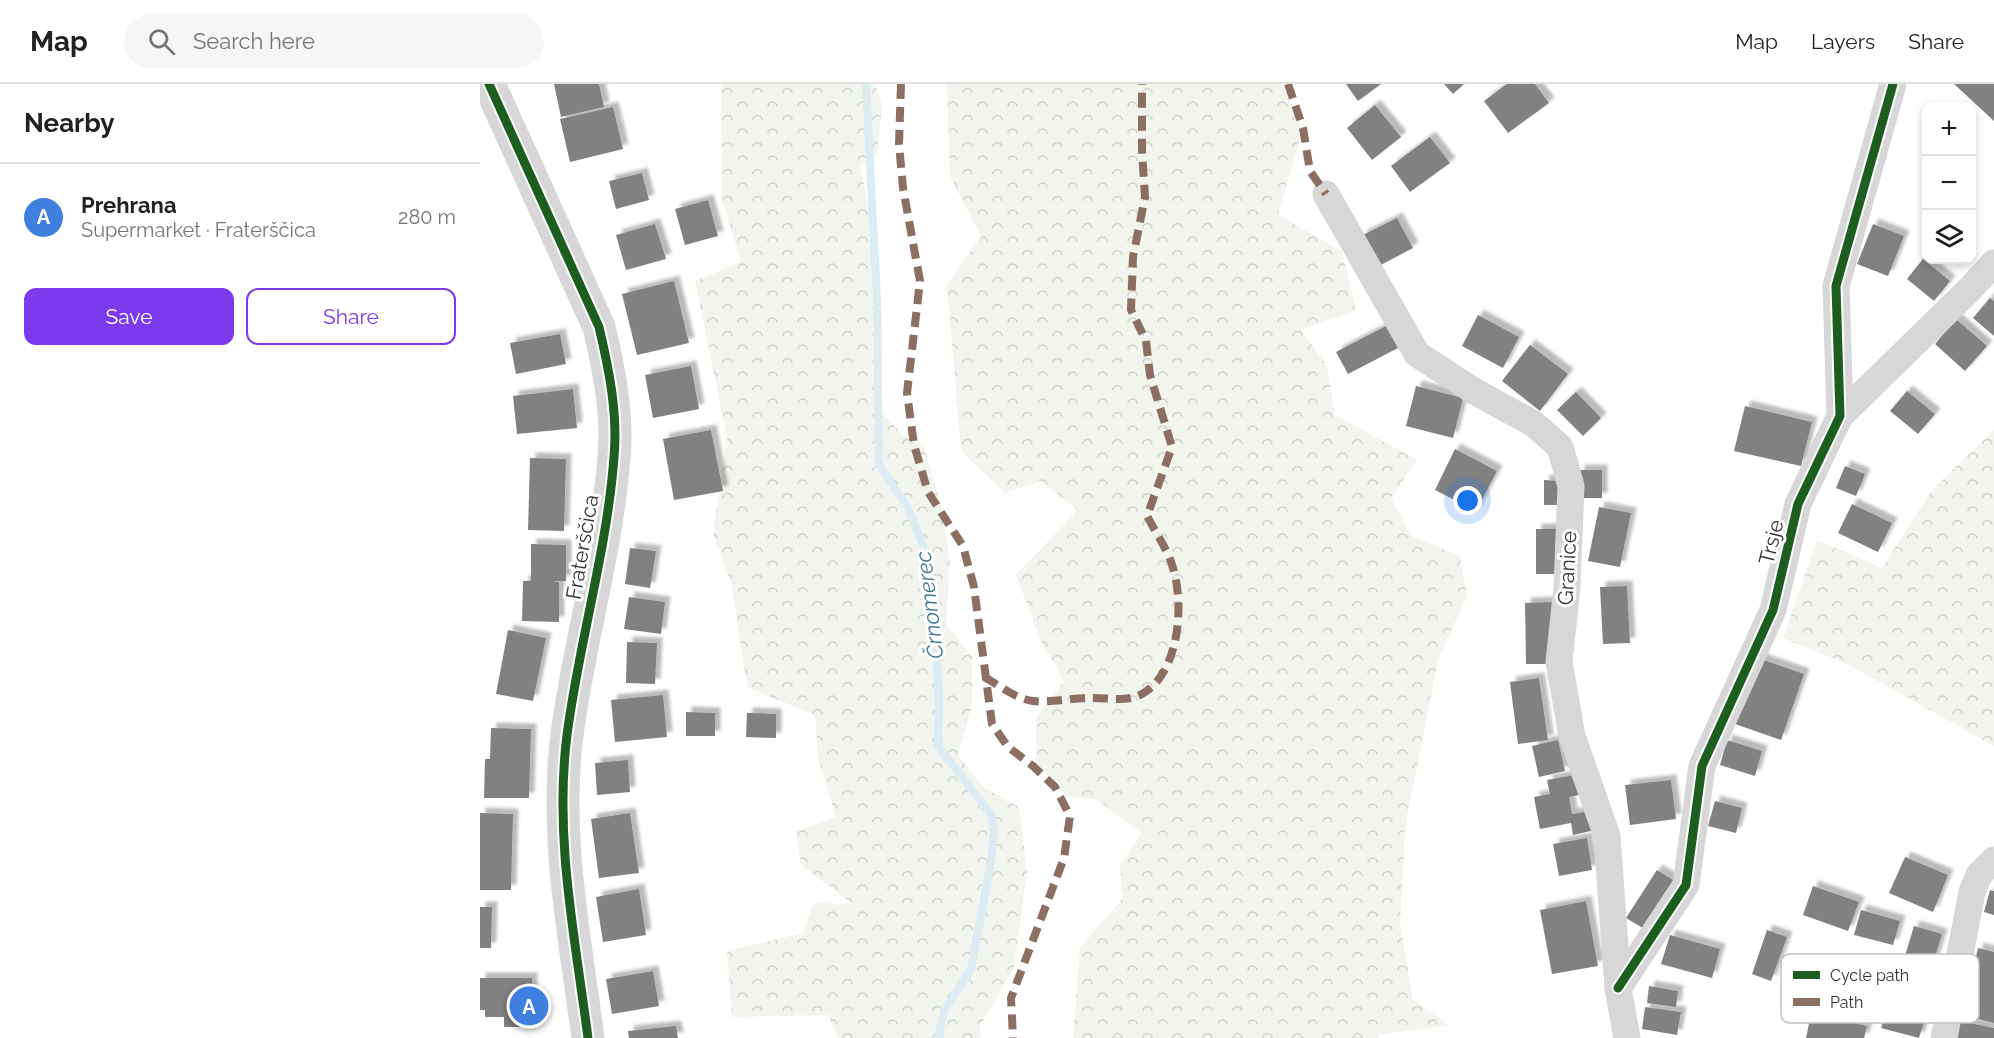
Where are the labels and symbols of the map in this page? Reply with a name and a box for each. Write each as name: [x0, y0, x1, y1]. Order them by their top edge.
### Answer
your location: [1453, 486, 1482, 515]
street label: Fraterščica: [560, 493, 604, 601]
street label: Trsje: [1753, 517, 1789, 567]
street label: Granice: [1553, 530, 1581, 606]
water label: Črnomerec: [909, 549, 949, 660]
legend: [1781, 954, 1979, 1023]
text: Cycle path: [1830, 966, 1909, 985]
pin: A: [509, 984, 548, 1028]
text: Path: [1830, 993, 1863, 1012]

